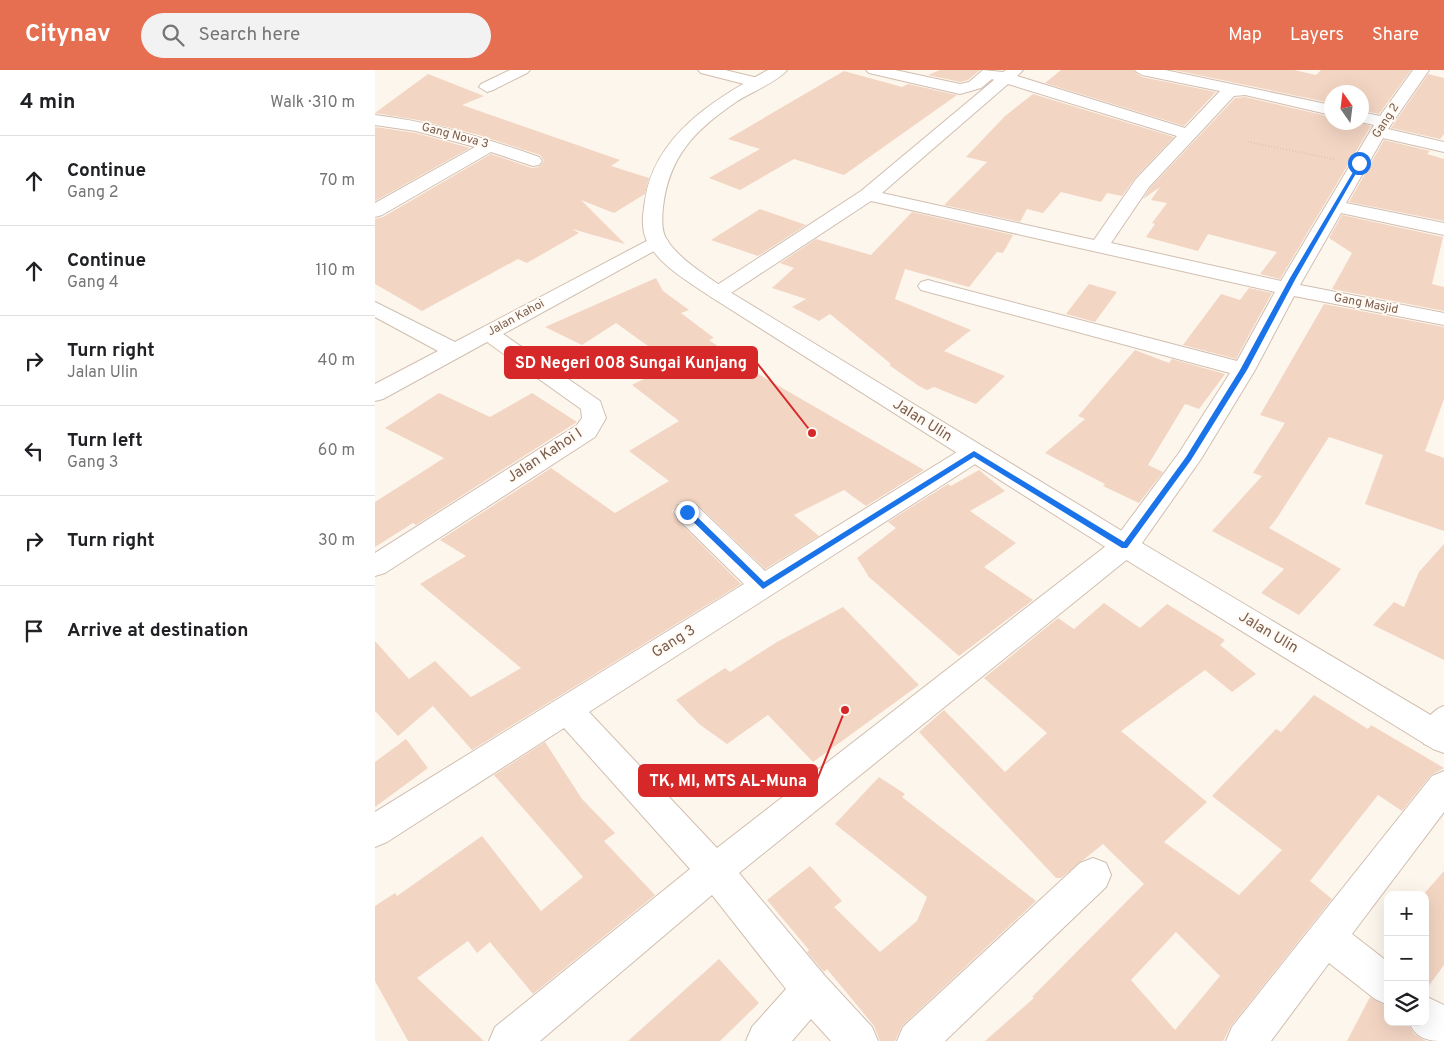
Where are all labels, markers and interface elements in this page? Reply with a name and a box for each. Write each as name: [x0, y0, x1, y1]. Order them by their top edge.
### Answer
search box: [141, 13, 491, 58]
text: Citynav: [25, 20, 111, 50]
icon: search: [159, 21, 187, 49]
text: Search here: [199, 23, 300, 47]
text: Map: [1228, 24, 1262, 47]
text: Layers: [1290, 24, 1344, 47]
text: Share: [1372, 24, 1419, 47]
north arrow: [1324, 85, 1369, 130]
text: 4 min: [20, 89, 76, 116]
text: Walk · 310 m: [270, 93, 355, 113]
street label: Gang 2: [1369, 100, 1403, 142]
street label: Gang Nova 3: [420, 119, 490, 153]
route start: [1348, 152, 1371, 175]
text: Continue: [67, 159, 146, 183]
icon: ahead: [20, 167, 48, 195]
text: 70 m: [320, 171, 355, 191]
text: Gang 2: [67, 183, 118, 203]
text: Continue: [67, 249, 146, 273]
icon: ahead: [20, 257, 48, 285]
text: 110 m: [315, 261, 355, 281]
text: Gang 4: [67, 273, 119, 293]
street label: Gang Masjid: [1332, 290, 1400, 318]
street label: Jalan Kahoi: [485, 296, 547, 340]
text: Turn right: [67, 339, 155, 363]
icon: right: [20, 347, 48, 375]
callout: SD Negeri 008 Sungai Kunjang: [505, 347, 757, 378]
text: 40 m: [317, 351, 355, 371]
text: SD Negeri 008 Sungai Kunjang: [515, 354, 747, 374]
text: Jalan Ulin: [67, 363, 138, 383]
street label: Jalan Ulin: [889, 395, 955, 447]
street label: Jalan Kahoi I: [504, 425, 586, 487]
text: Turn left: [67, 429, 143, 453]
icon: left: [20, 437, 48, 465]
text: 60 m: [318, 441, 355, 461]
text: Gang 3: [67, 453, 118, 473]
route end: [676, 501, 699, 524]
icon: right: [20, 527, 48, 555]
text: Turn right: [67, 529, 155, 553]
text: 30 m: [318, 531, 355, 551]
street label: Jalan Ulin: [1235, 608, 1301, 658]
icon: arrive: [20, 617, 48, 645]
text: Arrive at destination: [67, 619, 248, 643]
street label: Gang 3: [649, 621, 699, 663]
callout: TK, MI, MTS AL-Muna: [639, 765, 817, 796]
text: TK, MI, MTS AL-Muna: [649, 772, 807, 792]
map controls: [1384, 891, 1429, 1026]
button: +: [1384, 891, 1429, 936]
button: −: [1384, 936, 1429, 981]
button: layers: [1384, 981, 1429, 1026]

